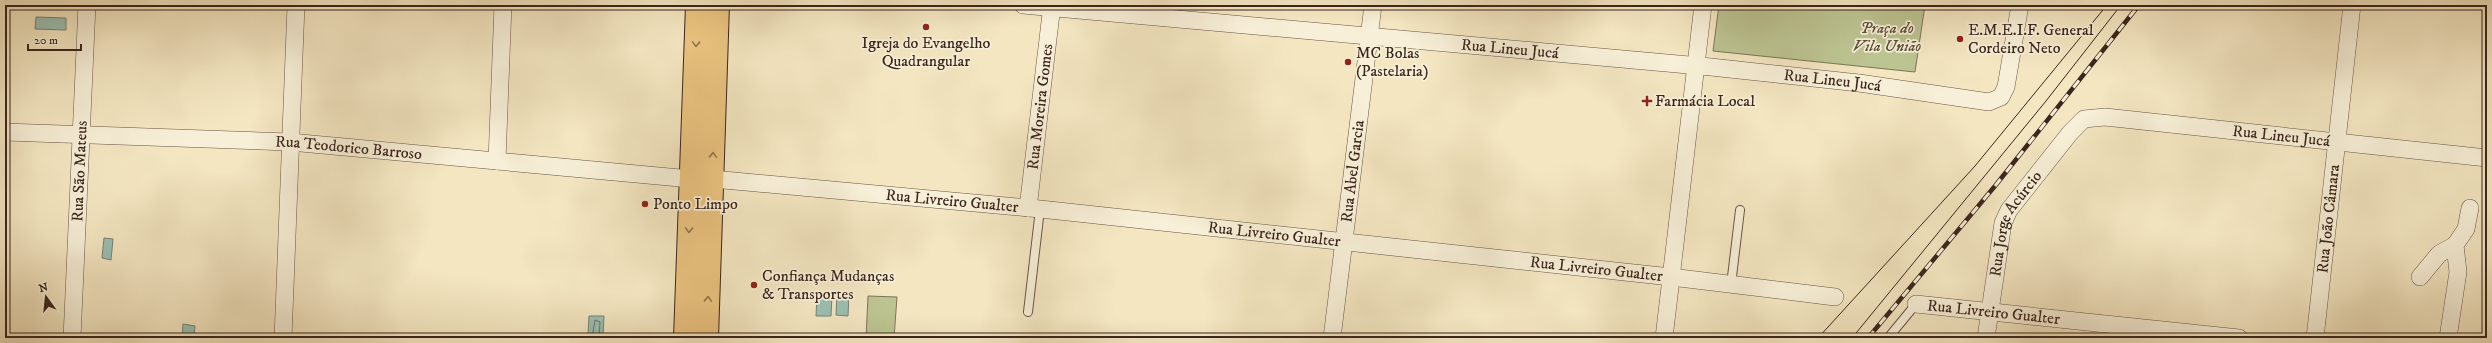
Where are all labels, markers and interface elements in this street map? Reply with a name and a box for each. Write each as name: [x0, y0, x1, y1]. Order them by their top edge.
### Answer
park label: Praça do Vila União: [1853, 18, 1921, 56]
place label: E.M.E.I.F. General Cordeiro Neto: [1968, 20, 2094, 58]
marker: Igreja do Evangelho Quadrangular: [921, 22, 931, 32]
scale bar: [28, 26, 81, 52]
text: 20 m: [34, 33, 58, 48]
place label: Igreja do Evangelho Quadrangular: [862, 33, 991, 71]
marker: E.M.E.I.F. General Cordeiro Neto: [1955, 34, 1965, 44]
street label: Rua Lineu Jucá: [1460, 35, 1560, 63]
one-way arrow: [691, 41, 700, 47]
street label: Rua Moreira Gomes: [1023, 43, 1057, 171]
place label: MC Bolas (Pastelaria): [1356, 43, 1428, 81]
marker: MC Bolas (Pastelaria): [1343, 57, 1353, 67]
street label: Rua Lineu Jucá: [1783, 65, 1883, 96]
place label: Farmácia Local: [1655, 91, 1755, 111]
marker: Farmácia Local: [1642, 96, 1652, 106]
street label: Rua Abel Garcia: [1336, 119, 1369, 224]
street label: Rua São Mateus: [67, 120, 92, 222]
street label: Rua Lineu Jucá: [2232, 121, 2331, 151]
street label: Rua Teodorico Barroso: [275, 131, 423, 164]
one-way arrow: [709, 152, 717, 158]
street label: Rua João Câmara: [2312, 163, 2344, 274]
street label: Rua Jorge Acúrcio: [1985, 167, 2046, 278]
street label: Rua Livreiro Gualter: [885, 185, 1019, 217]
place label: Ponto Limpo: [653, 194, 738, 214]
marker: Ponto Limpo: [640, 199, 650, 209]
street label: Rua Livreiro Gualter: [1207, 217, 1342, 251]
one-way arrow: [685, 227, 693, 233]
street label: Rua Livreiro Gualter: [1529, 252, 1664, 286]
place label: Confiança Mudanças & Transportes: [762, 266, 894, 304]
north arrow: [26, 277, 66, 317]
text: N: [37, 280, 50, 296]
marker: Confiança Mudanças & Transportes: [749, 280, 759, 290]
street label: Rua Livreiro Gualter: [1926, 295, 2061, 329]
one-way arrow: [704, 296, 713, 302]

